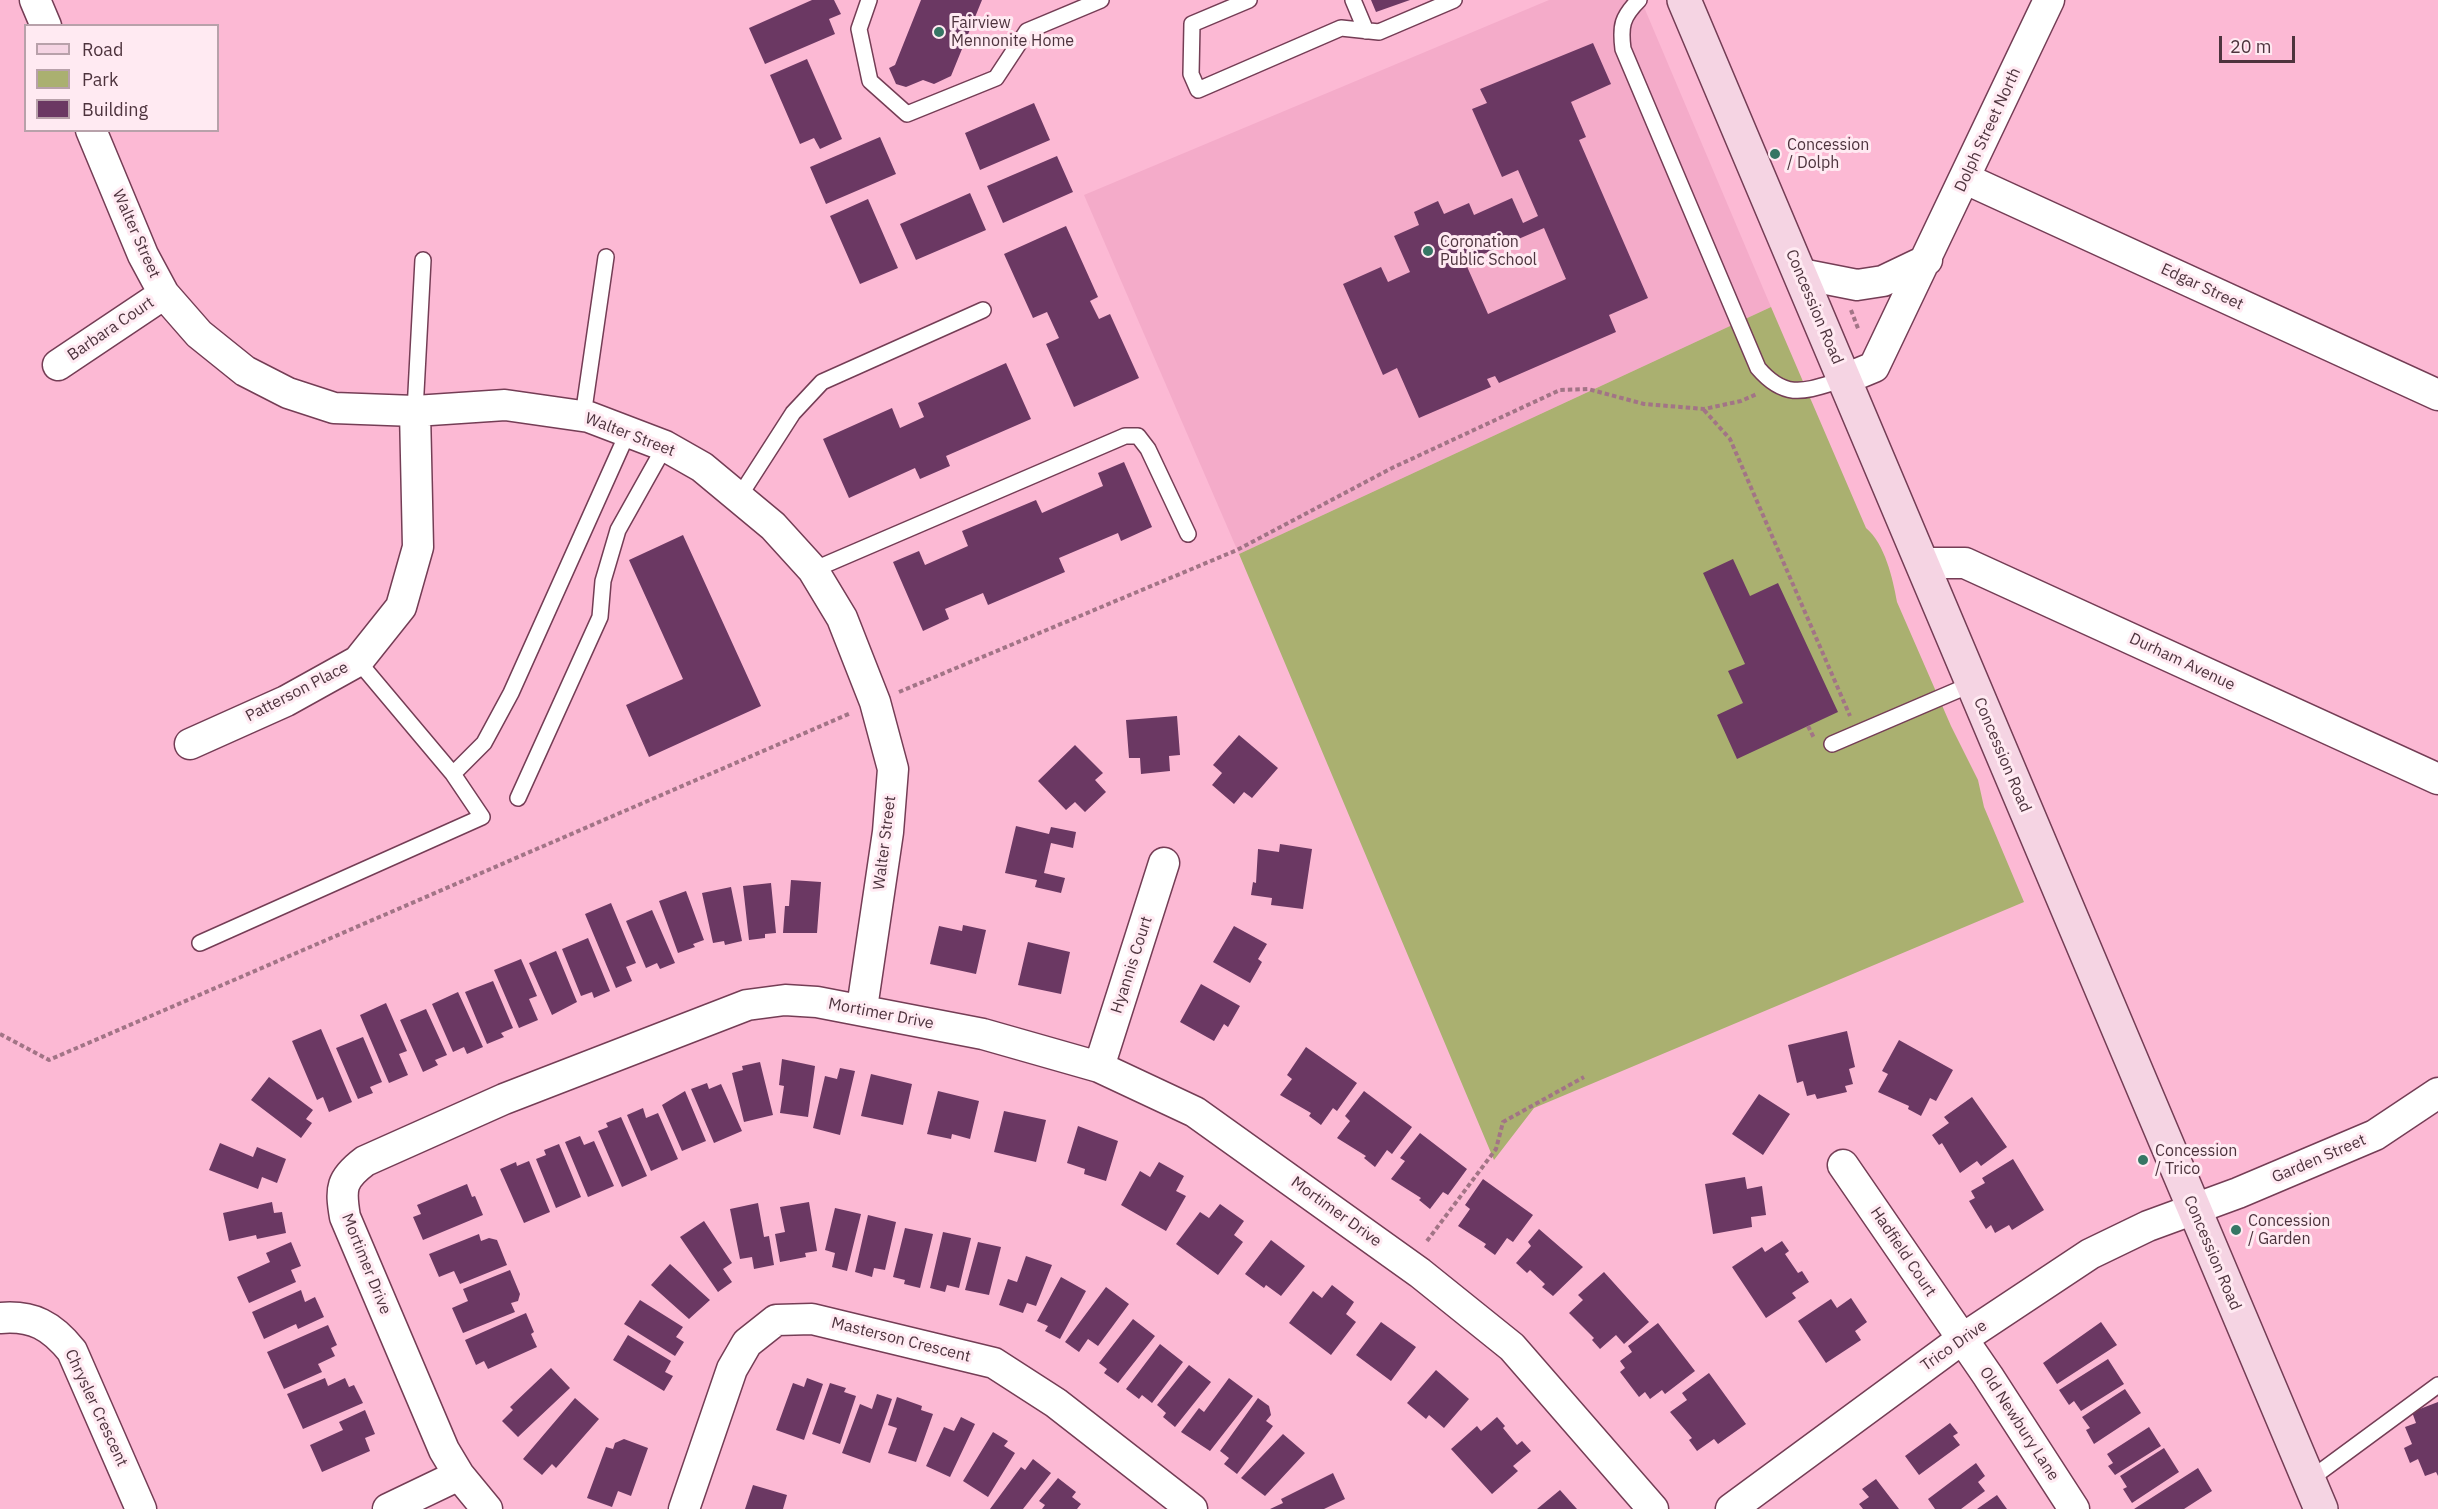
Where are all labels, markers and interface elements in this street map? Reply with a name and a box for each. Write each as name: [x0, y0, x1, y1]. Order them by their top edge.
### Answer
place label: Fairview Mennonite Home: [951, 13, 1074, 51]
legend: [24, 24, 219, 132]
scale bar: [2222, 24, 2298, 62]
marker: Fairview Mennonite Home: [932, 25, 946, 39]
text: 20 m: [2230, 35, 2272, 58]
text: Road: [82, 38, 123, 61]
street label: Dolph Street North: [1951, 65, 2025, 195]
text: Park: [82, 68, 118, 91]
text: Building: [82, 98, 148, 121]
place label: Concession / Dolph: [1787, 135, 1869, 173]
marker: Concession / Dolph: [1768, 147, 1782, 161]
street label: Walter Street: [108, 187, 164, 281]
place label: Coronation Public School: [1440, 232, 1537, 270]
marker: Coronation Public School: [1421, 244, 1435, 258]
street label: Concession Road: [1781, 247, 1847, 367]
street label: Edgar Street: [2158, 260, 2246, 314]
street label: Barbara Court: [64, 293, 158, 365]
street label: Walter Street: [582, 409, 678, 461]
street label: Durham Avenue: [2126, 629, 2238, 695]
street label: Patterson Place: [242, 658, 352, 726]
street label: Concession Road: [1969, 695, 2035, 815]
street label: Walter Street: [870, 795, 900, 891]
street label: Hyannis Court: [1107, 914, 1157, 1016]
street label: Mortimer Drive: [827, 994, 935, 1034]
street label: Garden Street: [2269, 1131, 2369, 1187]
place label: Concession / Trico: [2155, 1141, 2237, 1179]
marker: Concession / Trico: [2136, 1153, 2150, 1167]
street label: Mortimer Drive: [1287, 1173, 1385, 1251]
street label: Concession Road: [2179, 1193, 2245, 1313]
street label: Hadfield Court: [1866, 1204, 1940, 1300]
street label: Mortimer Drive: [337, 1211, 395, 1317]
place label: Concession / Garden: [2248, 1211, 2330, 1249]
marker: Concession / Garden: [2229, 1223, 2243, 1237]
street label: Masterson Crescent: [829, 1313, 973, 1367]
street label: Trico Drive: [1917, 1316, 1991, 1376]
street label: Chrysler Crescent: [60, 1346, 132, 1470]
street label: Old Newbury Lane: [1975, 1364, 2063, 1484]

